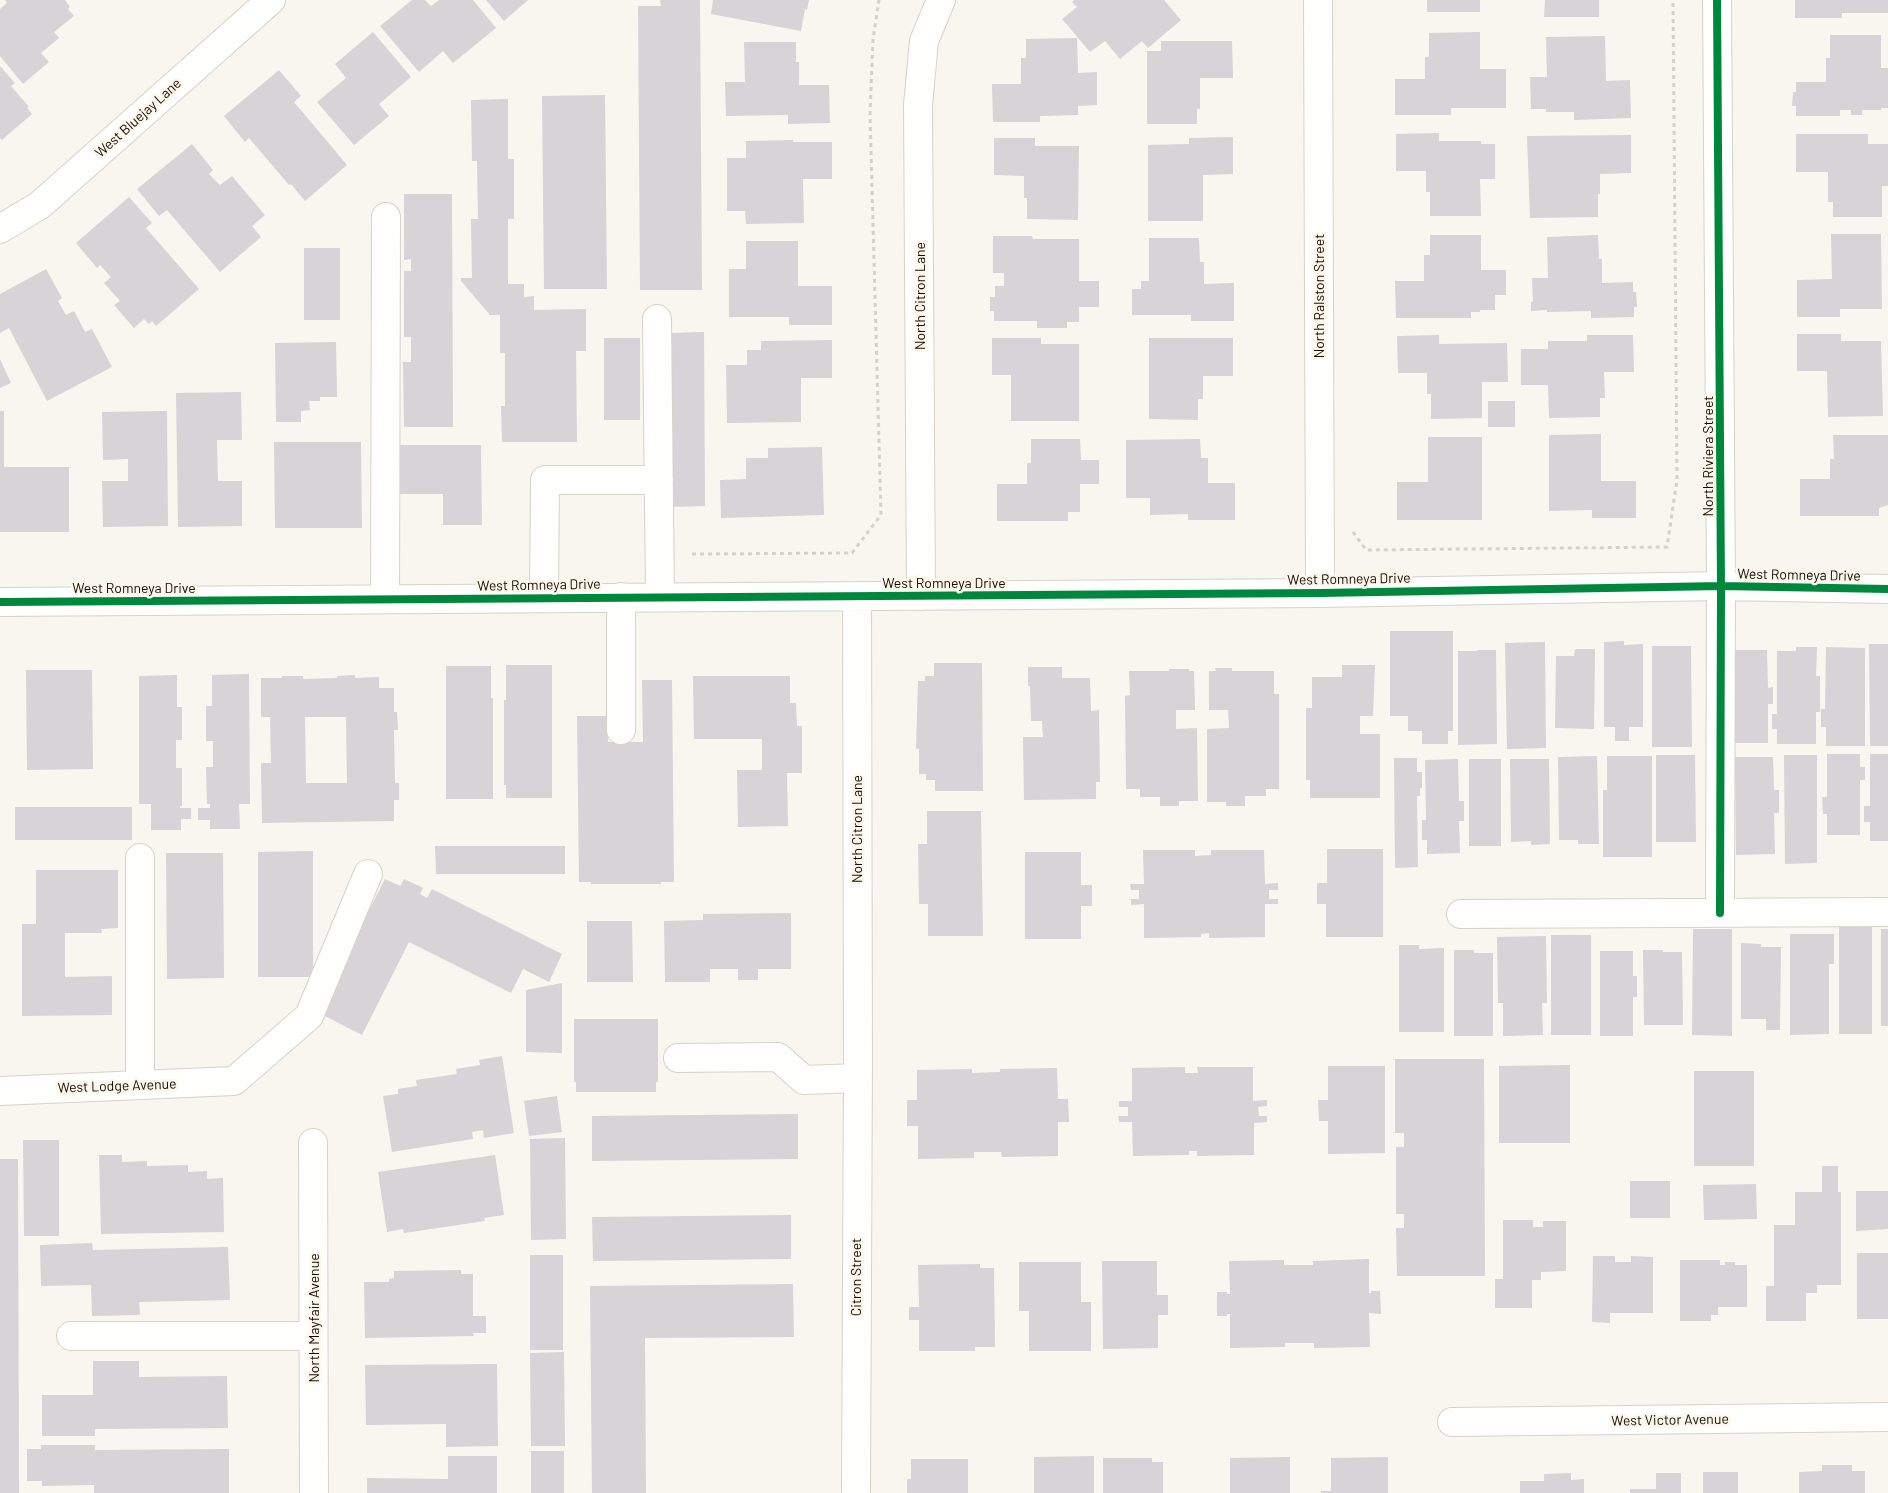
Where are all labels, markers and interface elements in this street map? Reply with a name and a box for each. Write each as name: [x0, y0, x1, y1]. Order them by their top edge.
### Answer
street label: West Bluejay Lane: [91, 75, 185, 161]
street label: North Ralston Street: [1311, 234, 1327, 358]
street label: North Citron Lane: [912, 242, 928, 350]
street label: North Riviera Street: [1700, 396, 1716, 516]
street label: West Romneya Drive: [1737, 566, 1861, 584]
street label: West Romneya Drive: [1287, 570, 1411, 588]
street label: West Romneya Drive: [882, 575, 1006, 591]
street label: West Romneya Drive: [477, 576, 601, 594]
street label: West Romneya Drive: [72, 580, 196, 596]
street label: North Citron Lane: [849, 775, 865, 883]
street label: West Lodge Avenue: [57, 1076, 177, 1096]
street label: Citron Street: [848, 1238, 864, 1316]
street label: North Mayfair Avenue: [306, 1253, 322, 1383]
street label: West Victor Avenue: [1611, 1411, 1729, 1429]

